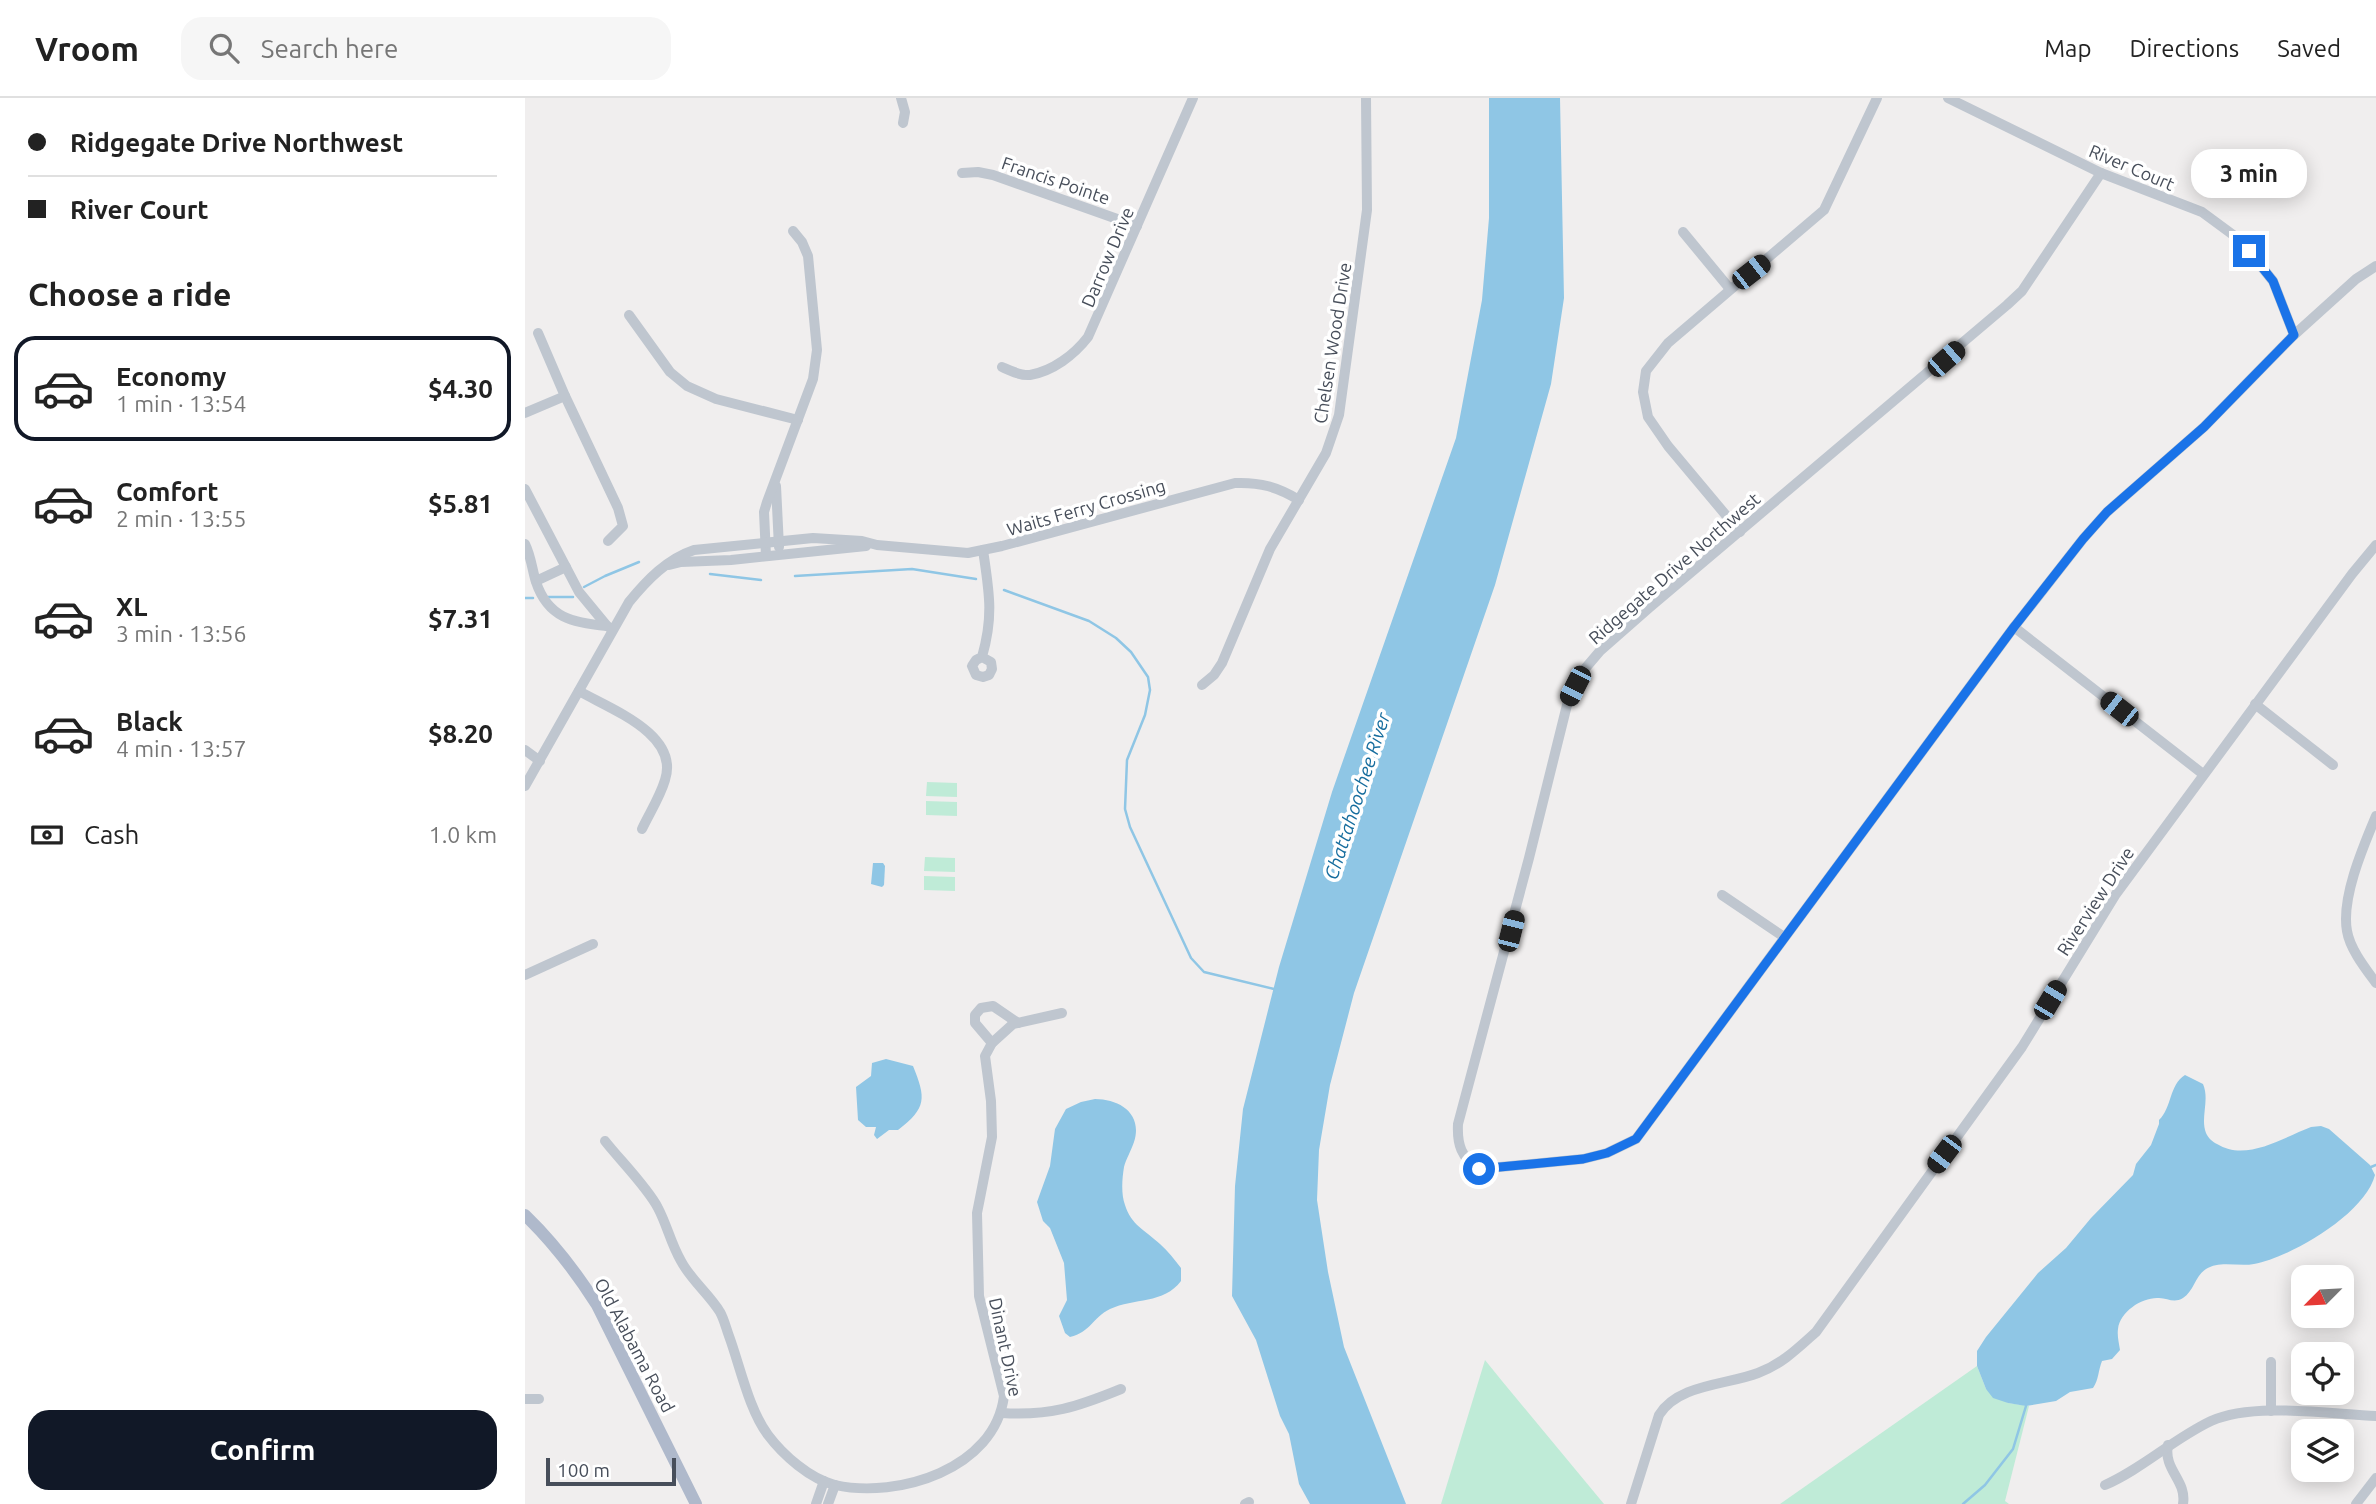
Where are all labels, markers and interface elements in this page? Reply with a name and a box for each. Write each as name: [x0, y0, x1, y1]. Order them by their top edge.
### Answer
search box: [181, 17, 671, 80]
icon: search: [205, 29, 243, 67]
text: Vroom: [35, 30, 139, 67]
text: Search here: [261, 34, 398, 63]
text: Map: [2044, 35, 2091, 62]
text: Directions: [2129, 35, 2239, 62]
text: Saved: [2277, 35, 2341, 62]
text: Ridgegate Drive Northwest: [70, 128, 403, 157]
street label: River Court: [2086, 140, 2178, 194]
callout: 3 min: [2191, 150, 2307, 198]
street label: Francis Pointe: [999, 152, 1113, 208]
text: 3 min: [2220, 161, 2278, 186]
text: River Court: [70, 195, 209, 224]
street label: Darrow Drive: [1077, 204, 1137, 310]
route end: [2233, 235, 2265, 267]
car: [1728, 251, 1775, 293]
street label: Chelsen Wood Drive: [1309, 261, 1355, 425]
text: Choose a ride: [28, 276, 231, 312]
car: [1924, 337, 1969, 381]
icon: car: [32, 357, 95, 420]
text: Economy: [116, 362, 226, 391]
text: $4.30: [428, 374, 493, 403]
text: 1 min · 13:54: [116, 391, 247, 416]
icon: car: [32, 472, 95, 535]
street label: Waits Ferry Crossing: [1004, 475, 1168, 539]
text: Comfort: [116, 477, 219, 506]
street label: Ridgegate Drive Northwest: [1584, 488, 1764, 648]
text: $5.81: [428, 489, 493, 518]
text: 2 min · 13:55: [116, 506, 247, 531]
icon: car: [32, 587, 95, 650]
text: XL: [116, 592, 147, 621]
text: $7.31: [428, 604, 493, 633]
text: 3 min · 13:56: [116, 621, 247, 646]
car: [1557, 663, 1594, 709]
car: [2096, 688, 2143, 730]
icon: car: [32, 702, 95, 765]
text: Black: [116, 707, 183, 736]
water label: Chattahoochee River: [1320, 709, 1395, 882]
text: $8.20: [428, 719, 493, 748]
text: 4 min · 13:57: [116, 736, 247, 761]
icon: cash: [28, 816, 66, 854]
text: Cash: [84, 820, 139, 849]
text: 1.0 km: [429, 822, 497, 847]
street label: Riverview Drive: [2053, 843, 2137, 959]
car: [1496, 908, 1527, 954]
car: [2031, 977, 2070, 1023]
car: [1923, 1131, 1966, 1177]
route start: [1463, 1153, 1495, 1185]
north arrow: [2291, 1265, 2354, 1328]
map controls: [2291, 1265, 2354, 1482]
street label: Old Alabama Road: [591, 1274, 679, 1416]
street label: Dinant Drive: [986, 1296, 1026, 1398]
button: locate: [2291, 1342, 2354, 1405]
button: Confirm: [28, 1410, 497, 1490]
button: layers: [2291, 1419, 2354, 1482]
scale bar: [546, 1455, 675, 1487]
text: 100 m: [557, 1459, 610, 1481]

